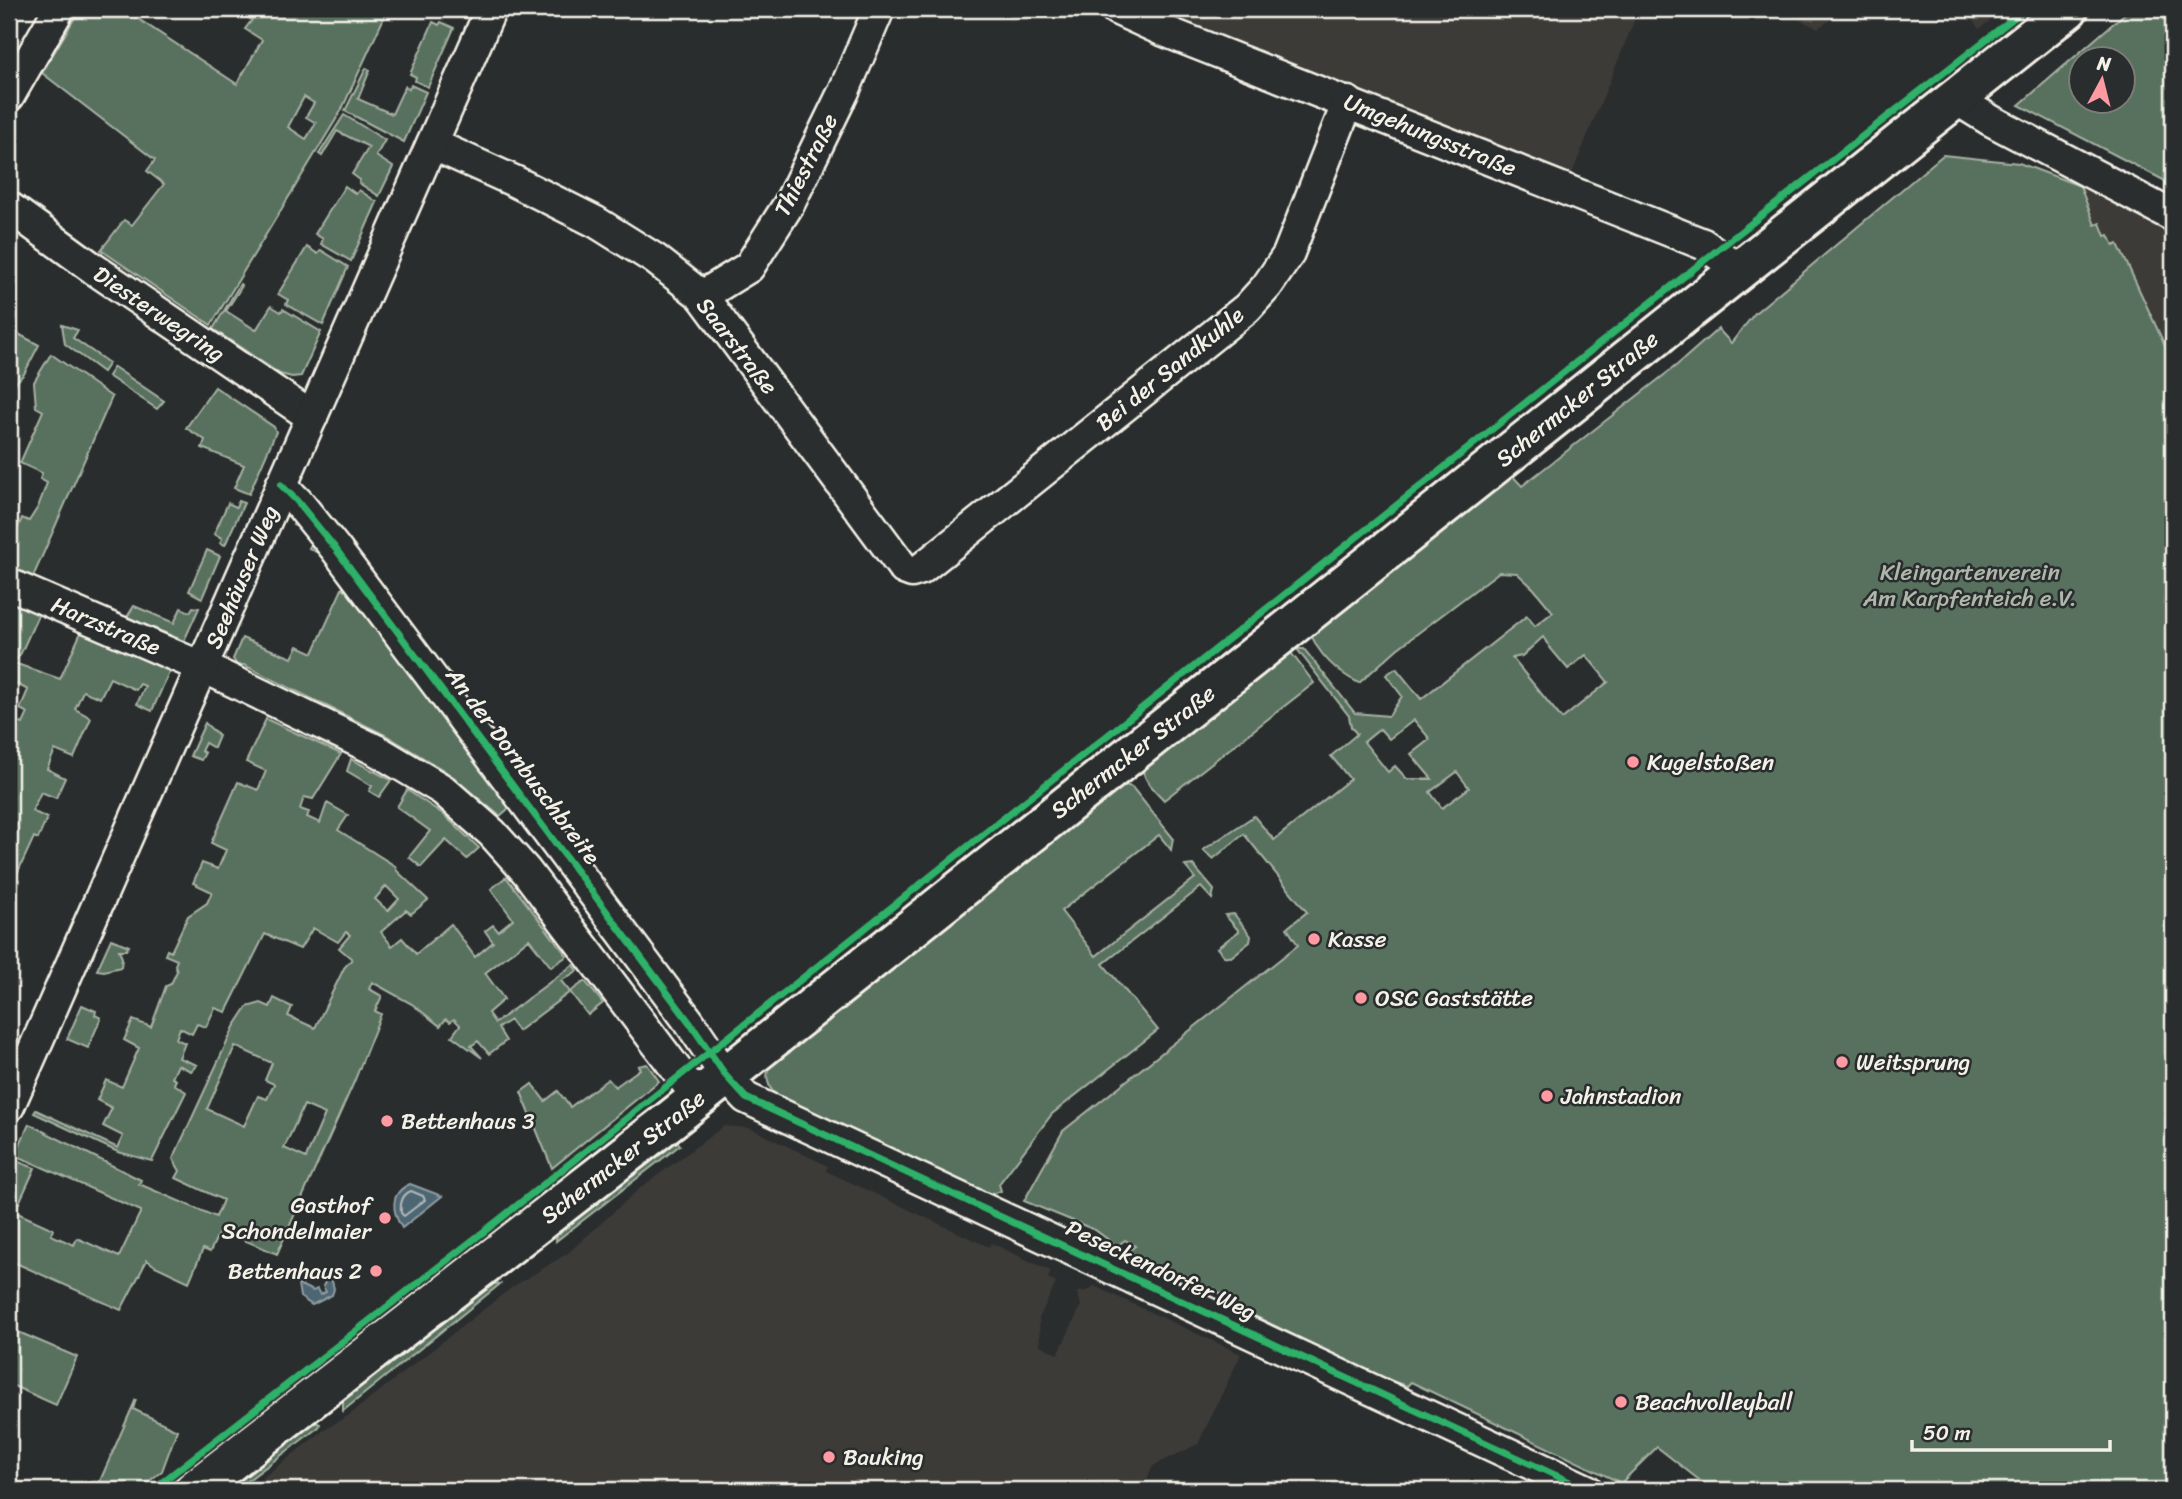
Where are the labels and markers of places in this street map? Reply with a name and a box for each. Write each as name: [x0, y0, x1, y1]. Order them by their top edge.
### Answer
place label: Kugelstoßen: [1647, 742, 1774, 783]
marker: Kugelstoßen: [1625, 754, 1641, 770]
place label: Kasse: [1328, 919, 1387, 960]
marker: Kasse: [1306, 931, 1322, 947]
place label: OSC Gaststätte: [1375, 978, 1533, 1019]
marker: OSC Gaststätte: [1353, 990, 1369, 1006]
place label: Weitsprung: [1856, 1042, 1970, 1083]
marker: Weitsprung: [1834, 1054, 1850, 1070]
place label: Jahnstadion: [1560, 1076, 1682, 1117]
marker: Jahnstadion: [1539, 1088, 1555, 1104]
place label: Bettenhaus 3: [401, 1101, 535, 1142]
marker: Bettenhaus 3: [379, 1113, 395, 1129]
place label: Gasthof Schondelmaier: [222, 1185, 374, 1252]
marker: Gasthof Schondelmaier: [377, 1210, 393, 1226]
place label: Bettenhaus 2: [228, 1251, 362, 1292]
marker: Bettenhaus 2: [368, 1263, 384, 1279]
place label: Beachvolleyball: [1635, 1382, 1793, 1423]
marker: Beachvolleyball: [1613, 1394, 1629, 1410]
place label: Bauking: [843, 1437, 924, 1478]
marker: Bauking: [821, 1449, 837, 1465]

